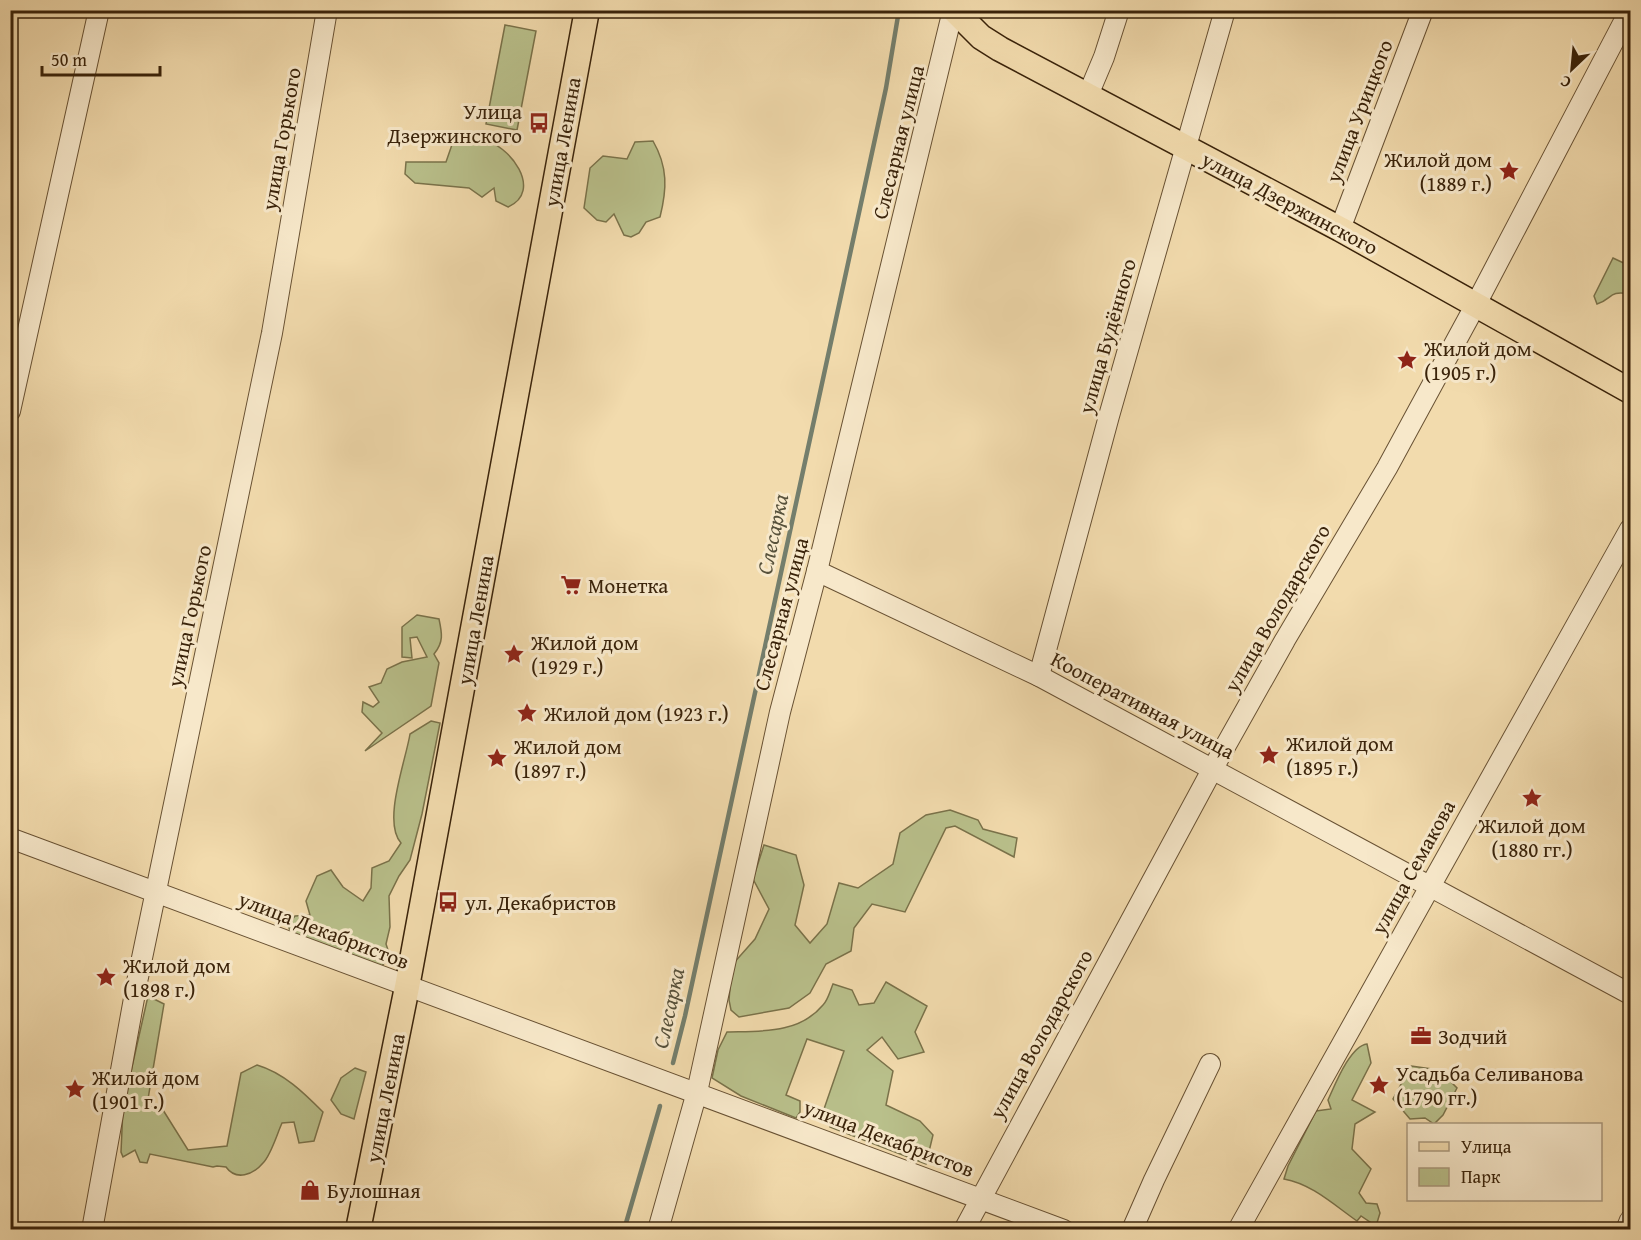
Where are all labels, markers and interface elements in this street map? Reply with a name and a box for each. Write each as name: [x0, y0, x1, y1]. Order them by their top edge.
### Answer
street label: улица Урицкого: [1317, 35, 1401, 188]
scale bar: [42, 39, 160, 77]
north arrow: [1542, 39, 1602, 99]
text: 50 m: [51, 46, 87, 73]
street label: Слесарная улица: [864, 62, 932, 222]
street label: улица Горького: [253, 65, 309, 214]
text: С: [1556, 70, 1575, 95]
street label: улица Ленина: [535, 75, 589, 210]
place label: Улица Дзержинского: [387, 96, 522, 151]
bus stop icon: Улица Дзержинского: [527, 111, 551, 135]
street label: улица Дзержинского: [1195, 143, 1384, 263]
place label: Жилой дом (1889 г.): [1383, 144, 1492, 199]
place icon: Жилой дом (1889 г.): [1497, 159, 1521, 183]
street label: улица Будённого: [1070, 255, 1144, 418]
place label: Жилой дом (1905 г.): [1423, 333, 1532, 388]
place icon: Жилой дом (1905 г.): [1395, 348, 1419, 372]
water label: Слесарка: [748, 491, 796, 577]
street label: улица Володарского: [1216, 518, 1338, 699]
street label: Слесарная улица: [746, 534, 816, 694]
street label: улица Горького: [159, 542, 219, 691]
street label: улица Ленина: [448, 553, 502, 688]
place label: Монетка: [588, 570, 668, 601]
supermarket icon: Монетка: [559, 573, 583, 597]
place label: Жилой дом (1929 г.): [530, 627, 639, 682]
place icon: Жилой дом (1929 г.): [502, 642, 526, 666]
street label: Кооперативная улица: [1046, 643, 1240, 767]
place label: Жилой дом (1923 г.): [543, 698, 729, 729]
place icon: Жилой дом (1923 г.): [515, 701, 539, 725]
place label: Жилой дом (1895 г.): [1285, 728, 1394, 783]
place label: Жилой дом (1897 г.): [513, 731, 622, 786]
place icon: Жилой дом (1895 г.): [1257, 743, 1281, 767]
place icon: Жилой дом (1897 г.): [485, 746, 509, 770]
place icon: Жилой дом (1880 гг.): [1520, 786, 1544, 810]
street label: улица Семакова: [1363, 794, 1463, 941]
place label: Жилой дом (1880 гг.): [1477, 810, 1586, 865]
street label: улица Декабристов: [233, 883, 414, 977]
place label: ул. Декабристов: [464, 887, 616, 918]
bus stop icon: ул. Декабристов: [436, 890, 460, 914]
street label: улица Володарского: [981, 944, 1101, 1125]
place label: Жилой дом (1898 г.): [122, 950, 231, 1005]
place icon: Жилой дом (1898 г.): [94, 965, 118, 989]
water label: Слесарка: [644, 965, 692, 1051]
place label: Зодчий: [1438, 1021, 1507, 1052]
office icon: Зодчий: [1409, 1024, 1433, 1048]
street label: улица Ленина: [357, 1031, 413, 1166]
place label: Усадьба Селиванова (1790 гг.): [1396, 1058, 1584, 1113]
place label: Жилой дом (1901 г.): [91, 1062, 200, 1117]
place icon: Усадьба Селиванова (1790 гг.): [1367, 1073, 1391, 1097]
place icon: Жилой дом (1901 г.): [63, 1077, 87, 1101]
street label: улица Декабристов: [798, 1091, 979, 1185]
legend: [1407, 1123, 1602, 1201]
text: Улица: [1461, 1133, 1512, 1160]
text: Парк: [1461, 1163, 1501, 1190]
place label: Булошная: [327, 1175, 421, 1206]
shop icon: Булошная: [298, 1178, 322, 1202]

